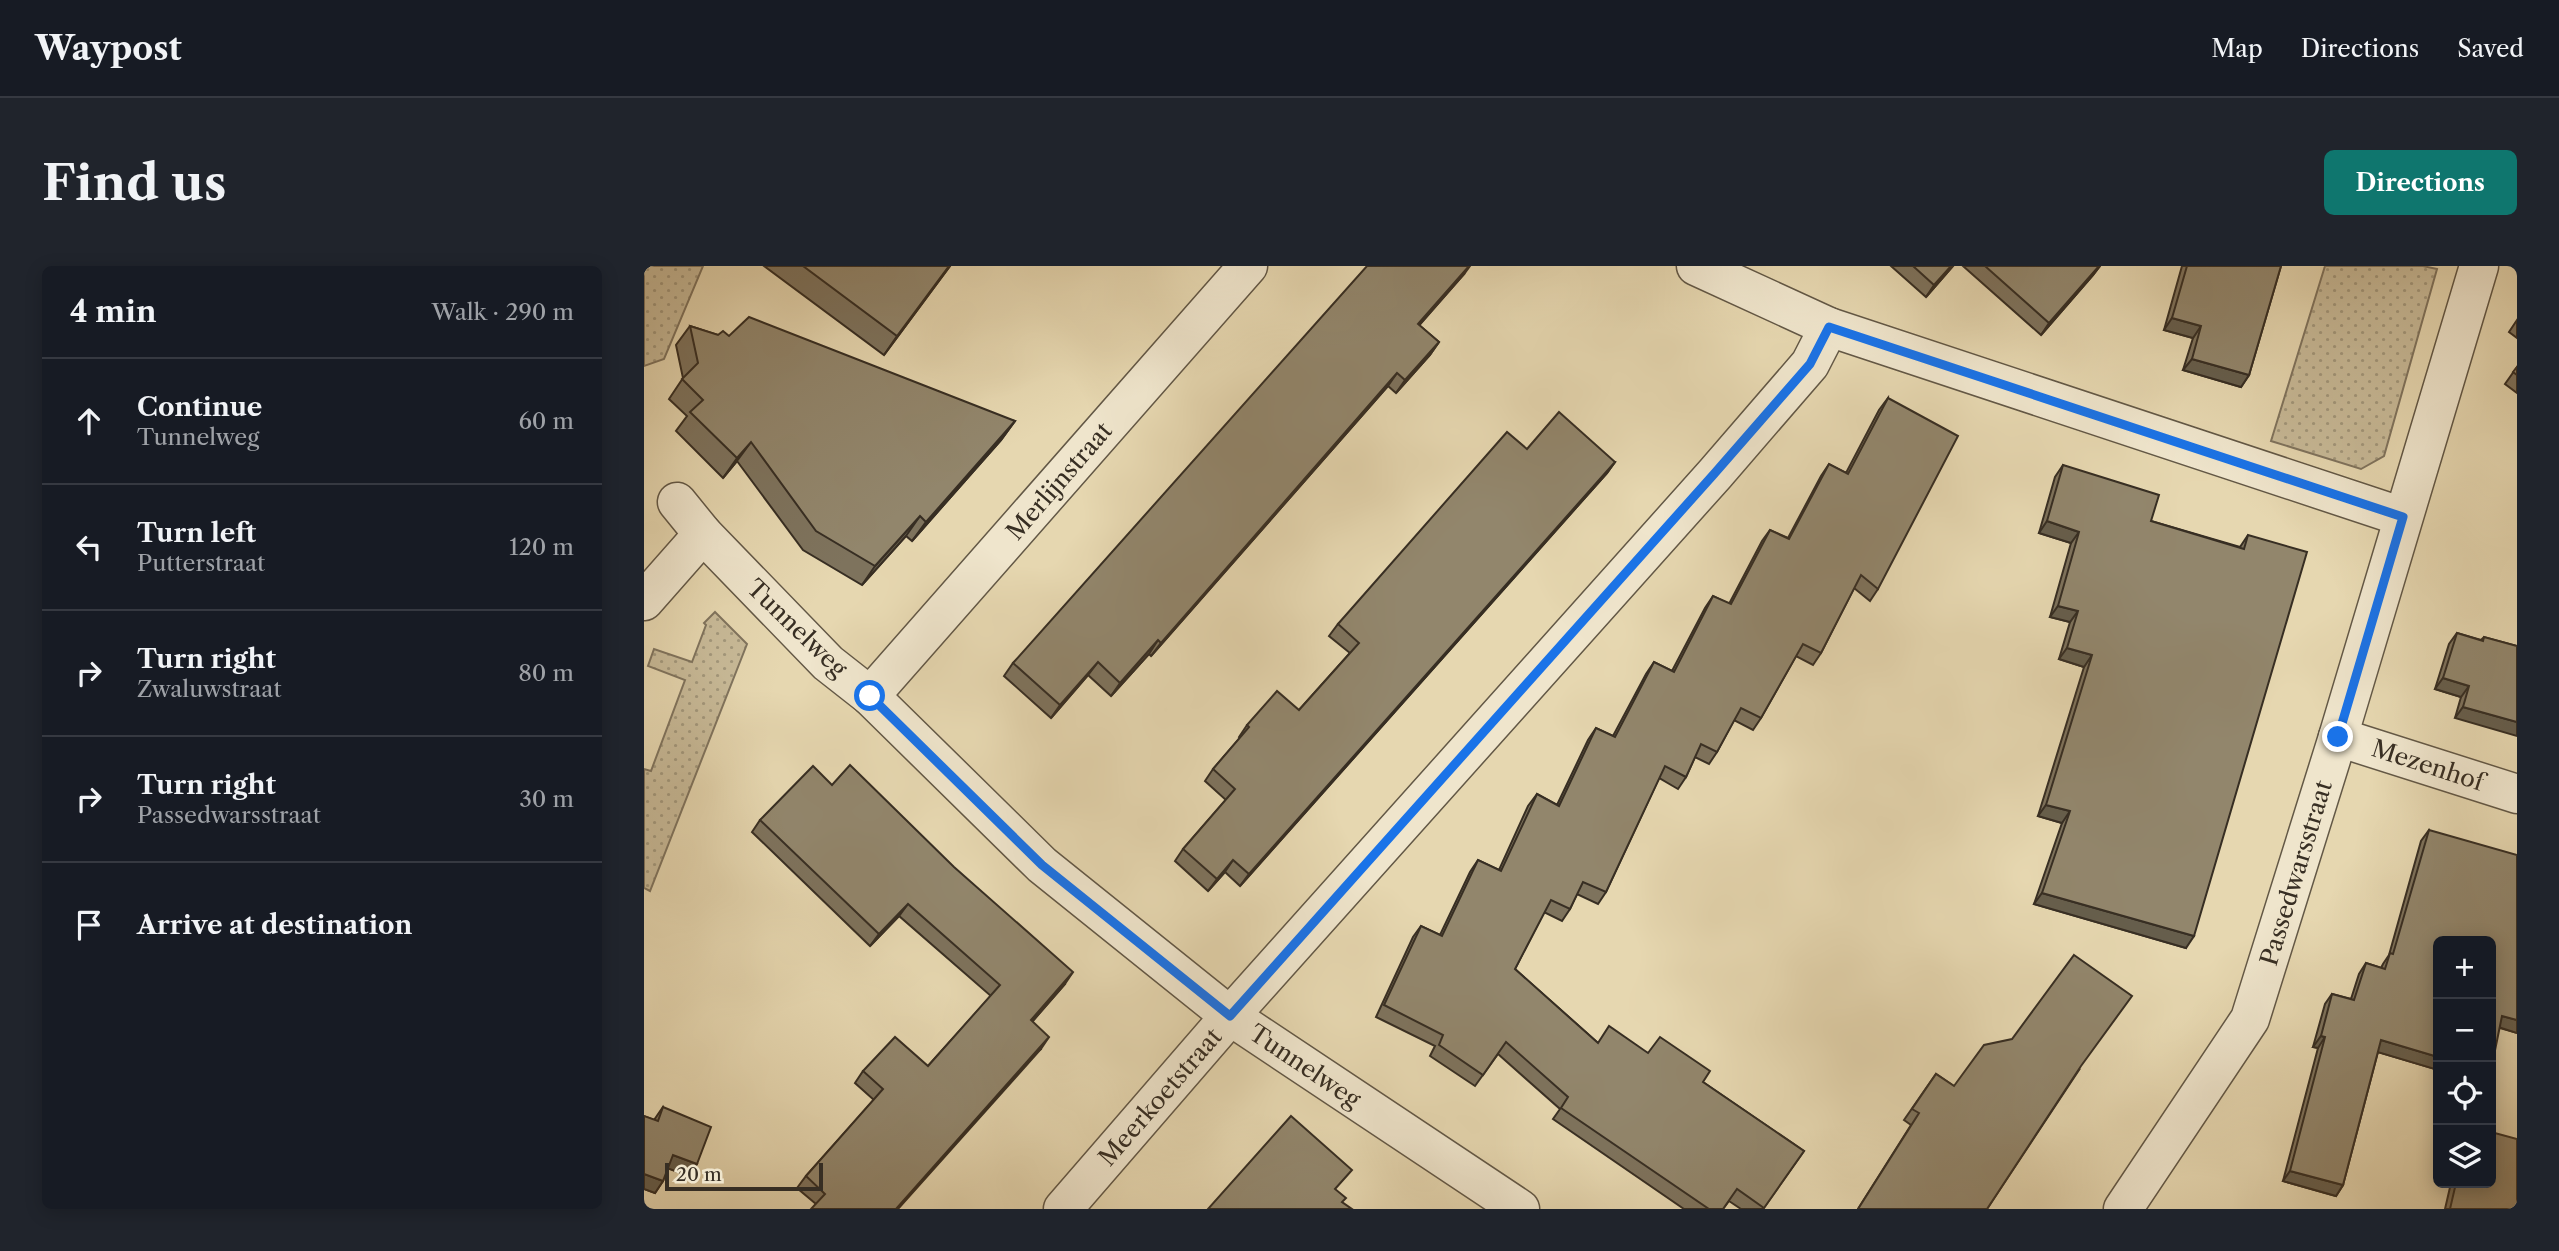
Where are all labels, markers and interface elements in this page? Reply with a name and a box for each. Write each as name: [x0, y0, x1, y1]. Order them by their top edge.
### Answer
text: Waypost: [35, 28, 182, 69]
text: Map: [2211, 34, 2263, 63]
text: Directions: [2301, 34, 2419, 63]
text: Saved: [2457, 34, 2524, 63]
button: Directions: [2324, 150, 2517, 215]
text: Find us: [42, 152, 226, 213]
text: 4 min: [70, 293, 156, 330]
text: Walk · 290 m: [432, 298, 574, 326]
text: Continue: [137, 391, 262, 423]
icon: ahead: [70, 402, 108, 440]
text: 60 m: [518, 407, 574, 435]
street label: Merlijnstraat: [1000, 416, 1118, 546]
text: Tunnelweg: [137, 423, 259, 451]
text: Turn left: [137, 517, 256, 549]
icon: left: [70, 528, 108, 566]
text: 120 m: [509, 533, 574, 561]
text: Putterstraat: [137, 549, 265, 577]
street label: Tunnelweg: [741, 573, 853, 683]
text: Turn right: [137, 643, 276, 675]
icon: right: [70, 654, 108, 692]
text: 80 m: [518, 659, 574, 687]
text: Zwaluwstraat: [137, 675, 282, 703]
route start: [854, 680, 885, 711]
route end: [2322, 721, 2353, 752]
street label: Mezenhof: [2368, 733, 2490, 797]
text: Turn right: [137, 769, 276, 801]
street label: Passedwarsstraat: [2254, 777, 2338, 969]
icon: right: [70, 780, 108, 818]
text: 30 m: [519, 785, 574, 813]
text: Passedwarsstraat: [137, 801, 321, 829]
icon: arrive: [70, 906, 108, 944]
text: Arrive at destination: [137, 909, 412, 941]
map controls: [2433, 936, 2496, 1188]
button: +: [2433, 936, 2496, 999]
button: −: [2433, 999, 2496, 1062]
street label: Tunnelweg: [1244, 1018, 1366, 1114]
street label: Meerkoetstraat: [1092, 1022, 1228, 1172]
button: locate: [2433, 1062, 2496, 1125]
button: layers: [2433, 1125, 2496, 1188]
scale bar: [665, 1160, 822, 1192]
text: 20 m: [676, 1163, 722, 1186]

